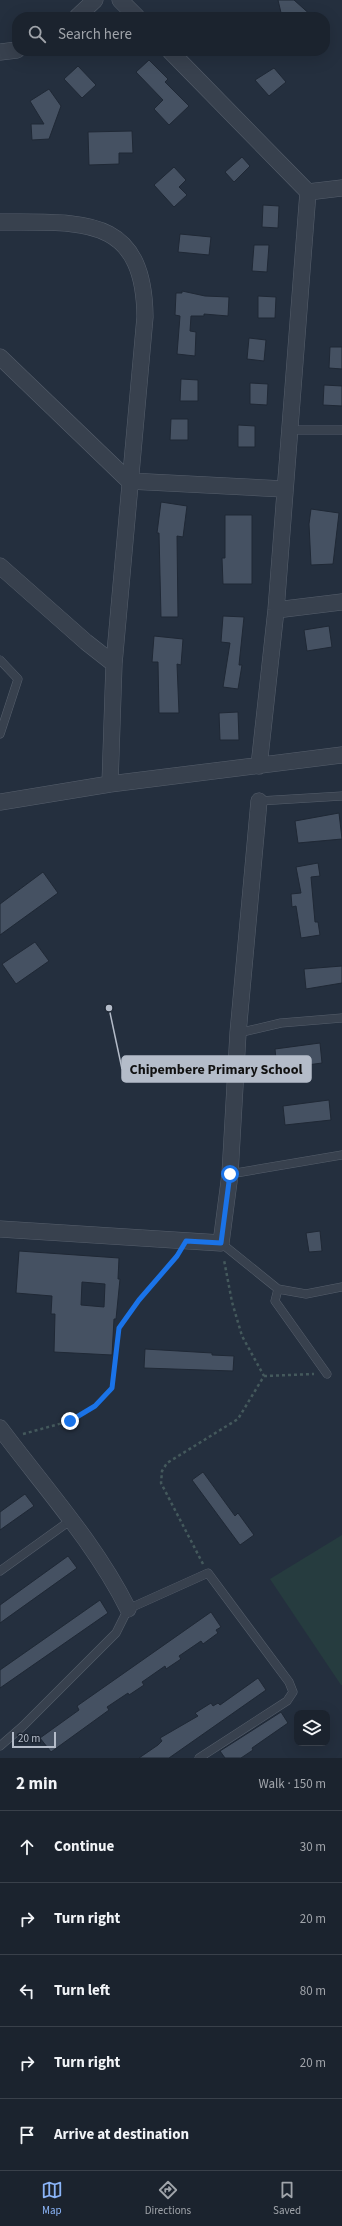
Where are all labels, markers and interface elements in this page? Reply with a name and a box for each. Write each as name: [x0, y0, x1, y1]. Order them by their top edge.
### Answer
search box: [12, 12, 330, 56]
icon: search: [26, 23, 48, 45]
text: Search here: [58, 24, 132, 45]
callout: Chipembere Primary School: [122, 1056, 311, 1082]
text: Chipembere Primary School: [130, 1060, 302, 1080]
route start: [221, 1165, 239, 1183]
route end: [61, 1412, 79, 1430]
map controls: [294, 1710, 330, 1746]
button: layers: [294, 1710, 330, 1746]
scale bar: [12, 1730, 56, 1749]
text: 20 m: [18, 1731, 40, 1746]
text: 2 min: [16, 1772, 57, 1796]
text: Walk · 150 m: [258, 1775, 326, 1793]
icon: ahead: [16, 1836, 38, 1858]
text: Continue: [54, 1836, 114, 1857]
text: 30 m: [300, 1838, 326, 1856]
icon: right: [16, 1908, 38, 1930]
text: Turn right: [54, 1908, 120, 1929]
text: 20 m: [300, 1910, 326, 1928]
icon: left: [16, 1980, 38, 2002]
text: Turn left: [54, 1980, 110, 2001]
text: 80 m: [300, 1982, 326, 2000]
icon: right: [16, 2052, 38, 2074]
text: Turn right: [54, 2052, 120, 2073]
text: 20 m: [300, 2054, 326, 2072]
icon: arrive: [16, 2124, 38, 2146]
text: Arrive at destination: [54, 2124, 189, 2145]
tab: Map: [41, 2179, 63, 2218]
tab: Directions: [145, 2179, 191, 2218]
tab: Saved: [273, 2179, 301, 2218]

